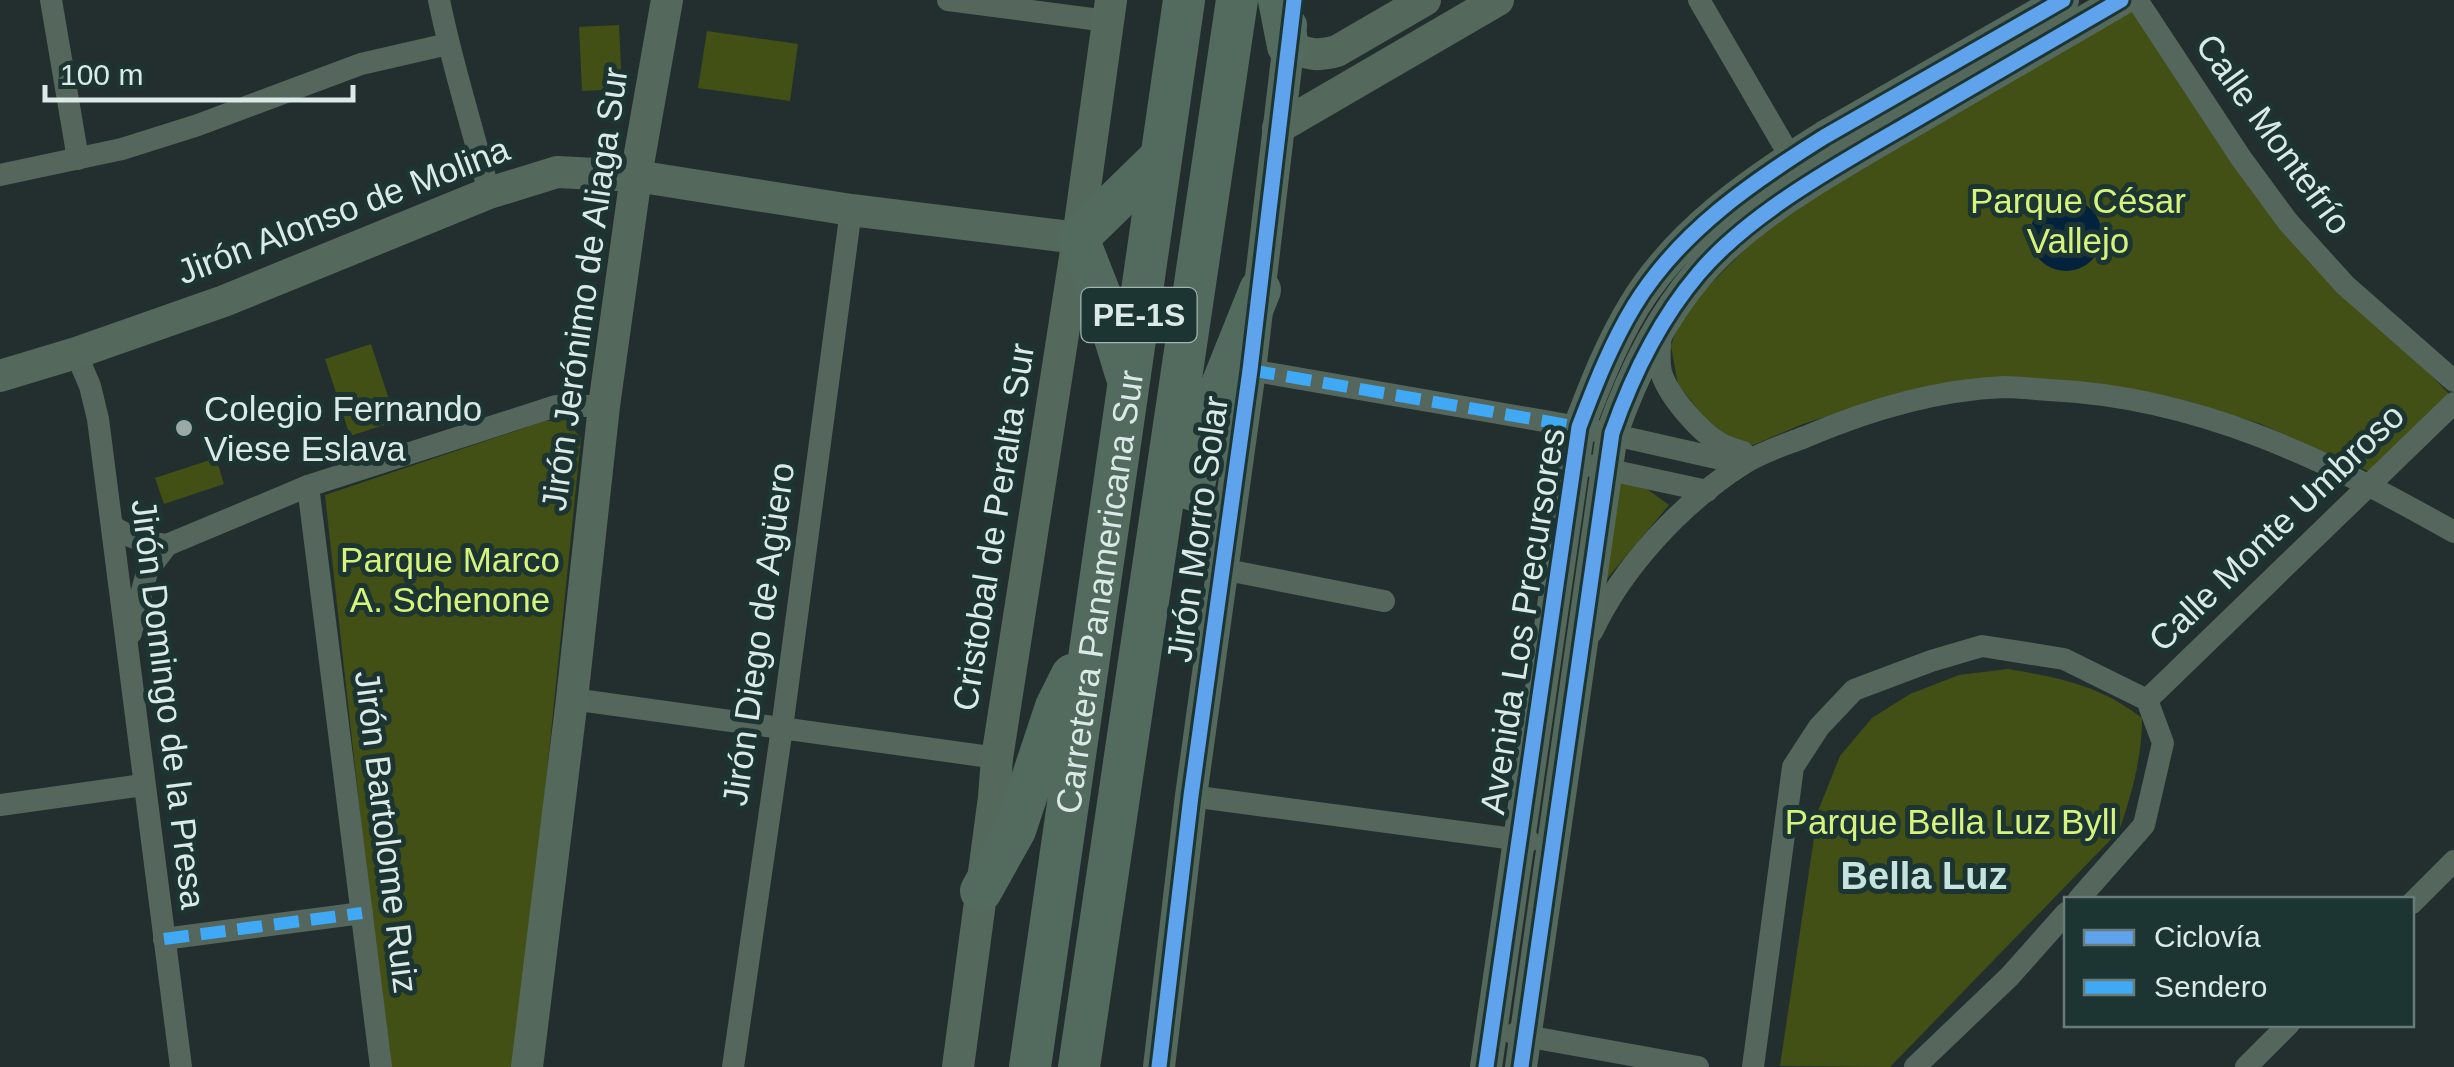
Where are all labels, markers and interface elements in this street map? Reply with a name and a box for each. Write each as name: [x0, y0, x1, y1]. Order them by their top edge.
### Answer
street label: Calle Montefrío: [2188, 27, 2360, 241]
scale bar: [45, 40, 352, 102]
text: 100 m: [60, 58, 143, 91]
street label: Jirón Jerónimo de Aliaga Sur: [534, 64, 634, 513]
street label: Jirón Alonso de Molina: [172, 129, 515, 291]
park label: Parque César Vallejo: [1970, 181, 2186, 260]
road number: PE-1S: [1082, 288, 1196, 342]
street label: Cristobal de Peralta Sur: [945, 340, 1041, 714]
street label: Carretera Panamericana Sur: [1047, 367, 1150, 816]
place label: Colegio Fernando Viese Eslava: [204, 389, 482, 468]
street label: Jirón Morro Solar: [1159, 393, 1235, 665]
street label: Calle Monte Umbroso: [2141, 395, 2411, 659]
marker: Colegio Fernando Viese Eslava: [173, 417, 195, 439]
street label: Avenida Los Precursores: [1472, 425, 1572, 817]
street label: Jirón Diego de Agüero: [715, 460, 801, 808]
street label: Jirón Domingo de la Presa: [125, 497, 214, 912]
park label: Parque Marco A. Schenone: [340, 540, 560, 619]
street label: Jirón Bartolome Ruiz: [348, 668, 426, 996]
park label: Parque Bella Luz Byll: [1785, 802, 2117, 841]
district label: Bella Luz: [1841, 855, 2007, 897]
legend: [2064, 897, 2414, 1027]
text: Ciclovía: [2154, 920, 2261, 953]
text: Sendero: [2154, 970, 2267, 1003]

